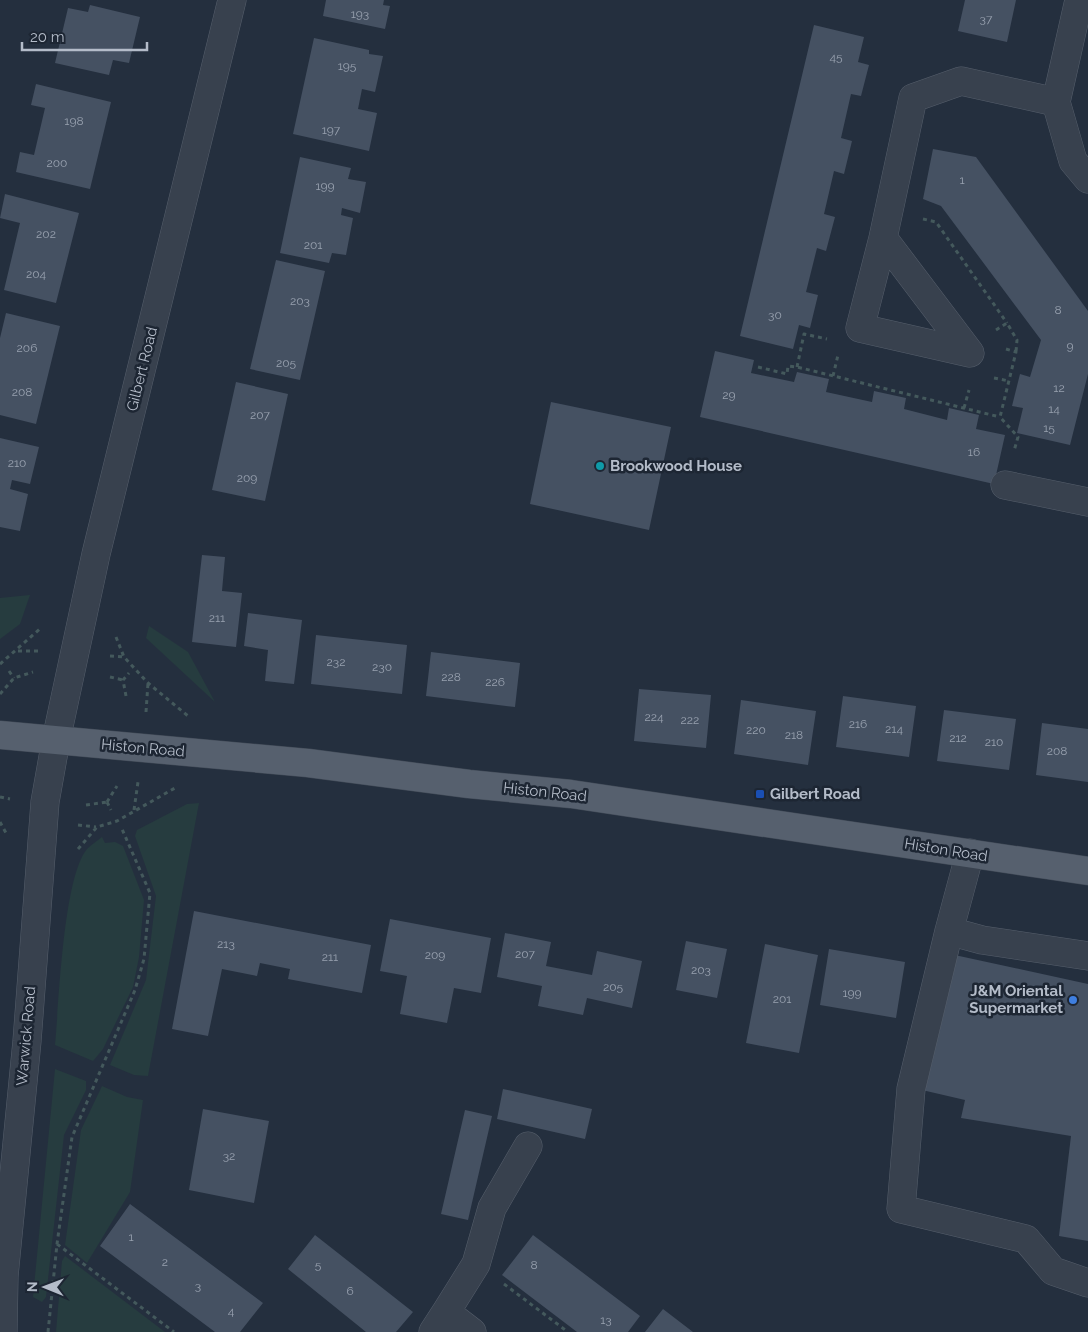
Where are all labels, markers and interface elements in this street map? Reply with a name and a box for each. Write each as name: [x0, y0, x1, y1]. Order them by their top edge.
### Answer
house number: 193: [351, 7, 369, 21]
house number: 37: [980, 12, 993, 26]
scale bar: [22, 20, 148, 52]
text: 20 m: [30, 28, 65, 46]
house number: 45: [829, 50, 843, 64]
house number: 195: [338, 59, 357, 73]
house number: 198: [64, 114, 84, 128]
house number: 197: [322, 123, 341, 137]
house number: 200: [47, 156, 67, 170]
house number: 1: [959, 173, 965, 187]
house number: 199: [315, 179, 335, 193]
house number: 202: [36, 227, 56, 241]
house number: 201: [304, 238, 322, 252]
house number: 204: [26, 267, 47, 281]
house number: 203: [290, 294, 310, 308]
house number: 8: [1054, 303, 1062, 317]
house number: 30: [768, 308, 782, 322]
street label: Gilbert Road: [123, 325, 161, 413]
house number: 9: [1066, 339, 1074, 353]
house number: 206: [17, 341, 37, 355]
house number: 205: [276, 356, 297, 370]
house number: 12: [1053, 381, 1065, 395]
house number: 208: [12, 385, 32, 399]
house number: 29: [722, 388, 736, 402]
house number: 14: [1048, 402, 1060, 416]
house number: 207: [250, 408, 271, 422]
house number: 15: [1043, 421, 1055, 435]
house number: 16: [968, 445, 980, 459]
house number: 210: [8, 456, 26, 470]
place label: Brookwood House: [610, 457, 742, 475]
marker: Brookwood House: [594, 460, 606, 472]
house number: 209: [237, 471, 257, 485]
house number: 211: [209, 611, 225, 625]
house number: 232: [327, 655, 345, 669]
house number: 230: [372, 660, 392, 674]
house number: 228: [441, 670, 461, 684]
house number: 226: [485, 675, 505, 689]
house number: 224: [644, 710, 664, 724]
house number: 222: [681, 713, 699, 727]
house number: 216: [849, 717, 867, 731]
house number: 214: [885, 722, 903, 736]
house number: 220: [746, 723, 766, 737]
house number: 218: [785, 728, 803, 742]
house number: 212: [949, 731, 967, 745]
street label: Histon Road: [100, 735, 186, 761]
house number: 210: [985, 735, 1003, 749]
house number: 208: [1047, 744, 1067, 758]
street label: Histon Road: [502, 779, 588, 805]
place label: Gilbert Road: [770, 785, 861, 803]
marker: Gilbert Road: [754, 788, 766, 800]
street label: Histon Road: [903, 835, 989, 865]
house number: 213: [217, 937, 235, 951]
house number: 207: [515, 947, 536, 961]
house number: 209: [425, 948, 445, 962]
house number: 211: [322, 950, 338, 964]
house number: 203: [691, 963, 711, 977]
house number: 205: [603, 980, 624, 994]
place label: J&M Oriental Supermarket: [969, 982, 1063, 1017]
street label: Warwick Road: [13, 986, 39, 1086]
house number: 199: [842, 986, 862, 1000]
house number: 201: [773, 992, 791, 1006]
marker: J&M Oriental Supermarket: [1067, 994, 1079, 1006]
house number: 32: [223, 1149, 235, 1163]
house number: 1: [128, 1230, 134, 1244]
house number: 2: [162, 1255, 168, 1269]
house number: 5: [315, 1258, 322, 1272]
house number: 8: [530, 1258, 538, 1272]
north arrow: [20, 1262, 70, 1312]
house number: 3: [195, 1279, 201, 1293]
text: N: [24, 1281, 40, 1292]
house number: 6: [346, 1284, 354, 1298]
house number: 4: [228, 1304, 235, 1318]
house number: 13: [600, 1313, 612, 1327]

